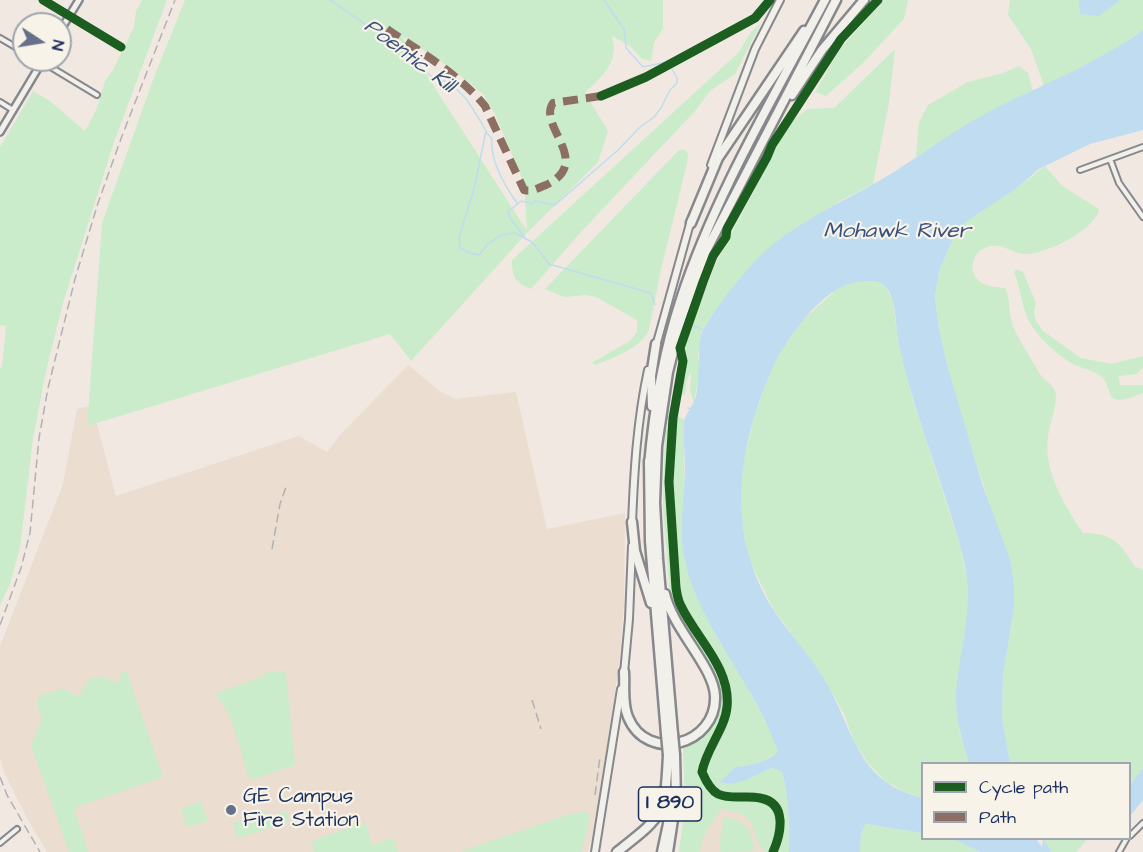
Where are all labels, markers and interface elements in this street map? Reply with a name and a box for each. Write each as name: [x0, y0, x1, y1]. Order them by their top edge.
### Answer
north arrow: [12, 12, 72, 72]
water label: Poentic Kill: [358, 14, 460, 100]
text: N: [46, 38, 69, 53]
water label: Mohawk River: [823, 219, 971, 245]
legend: [921, 762, 1131, 840]
text: Cycle path: [979, 775, 1068, 800]
place label: GE Campus Fire Station: [243, 785, 359, 835]
road number: I 890: [638, 787, 702, 821]
marker: GE Campus Fire Station: [224, 803, 238, 817]
text: Path: [979, 805, 1016, 830]

